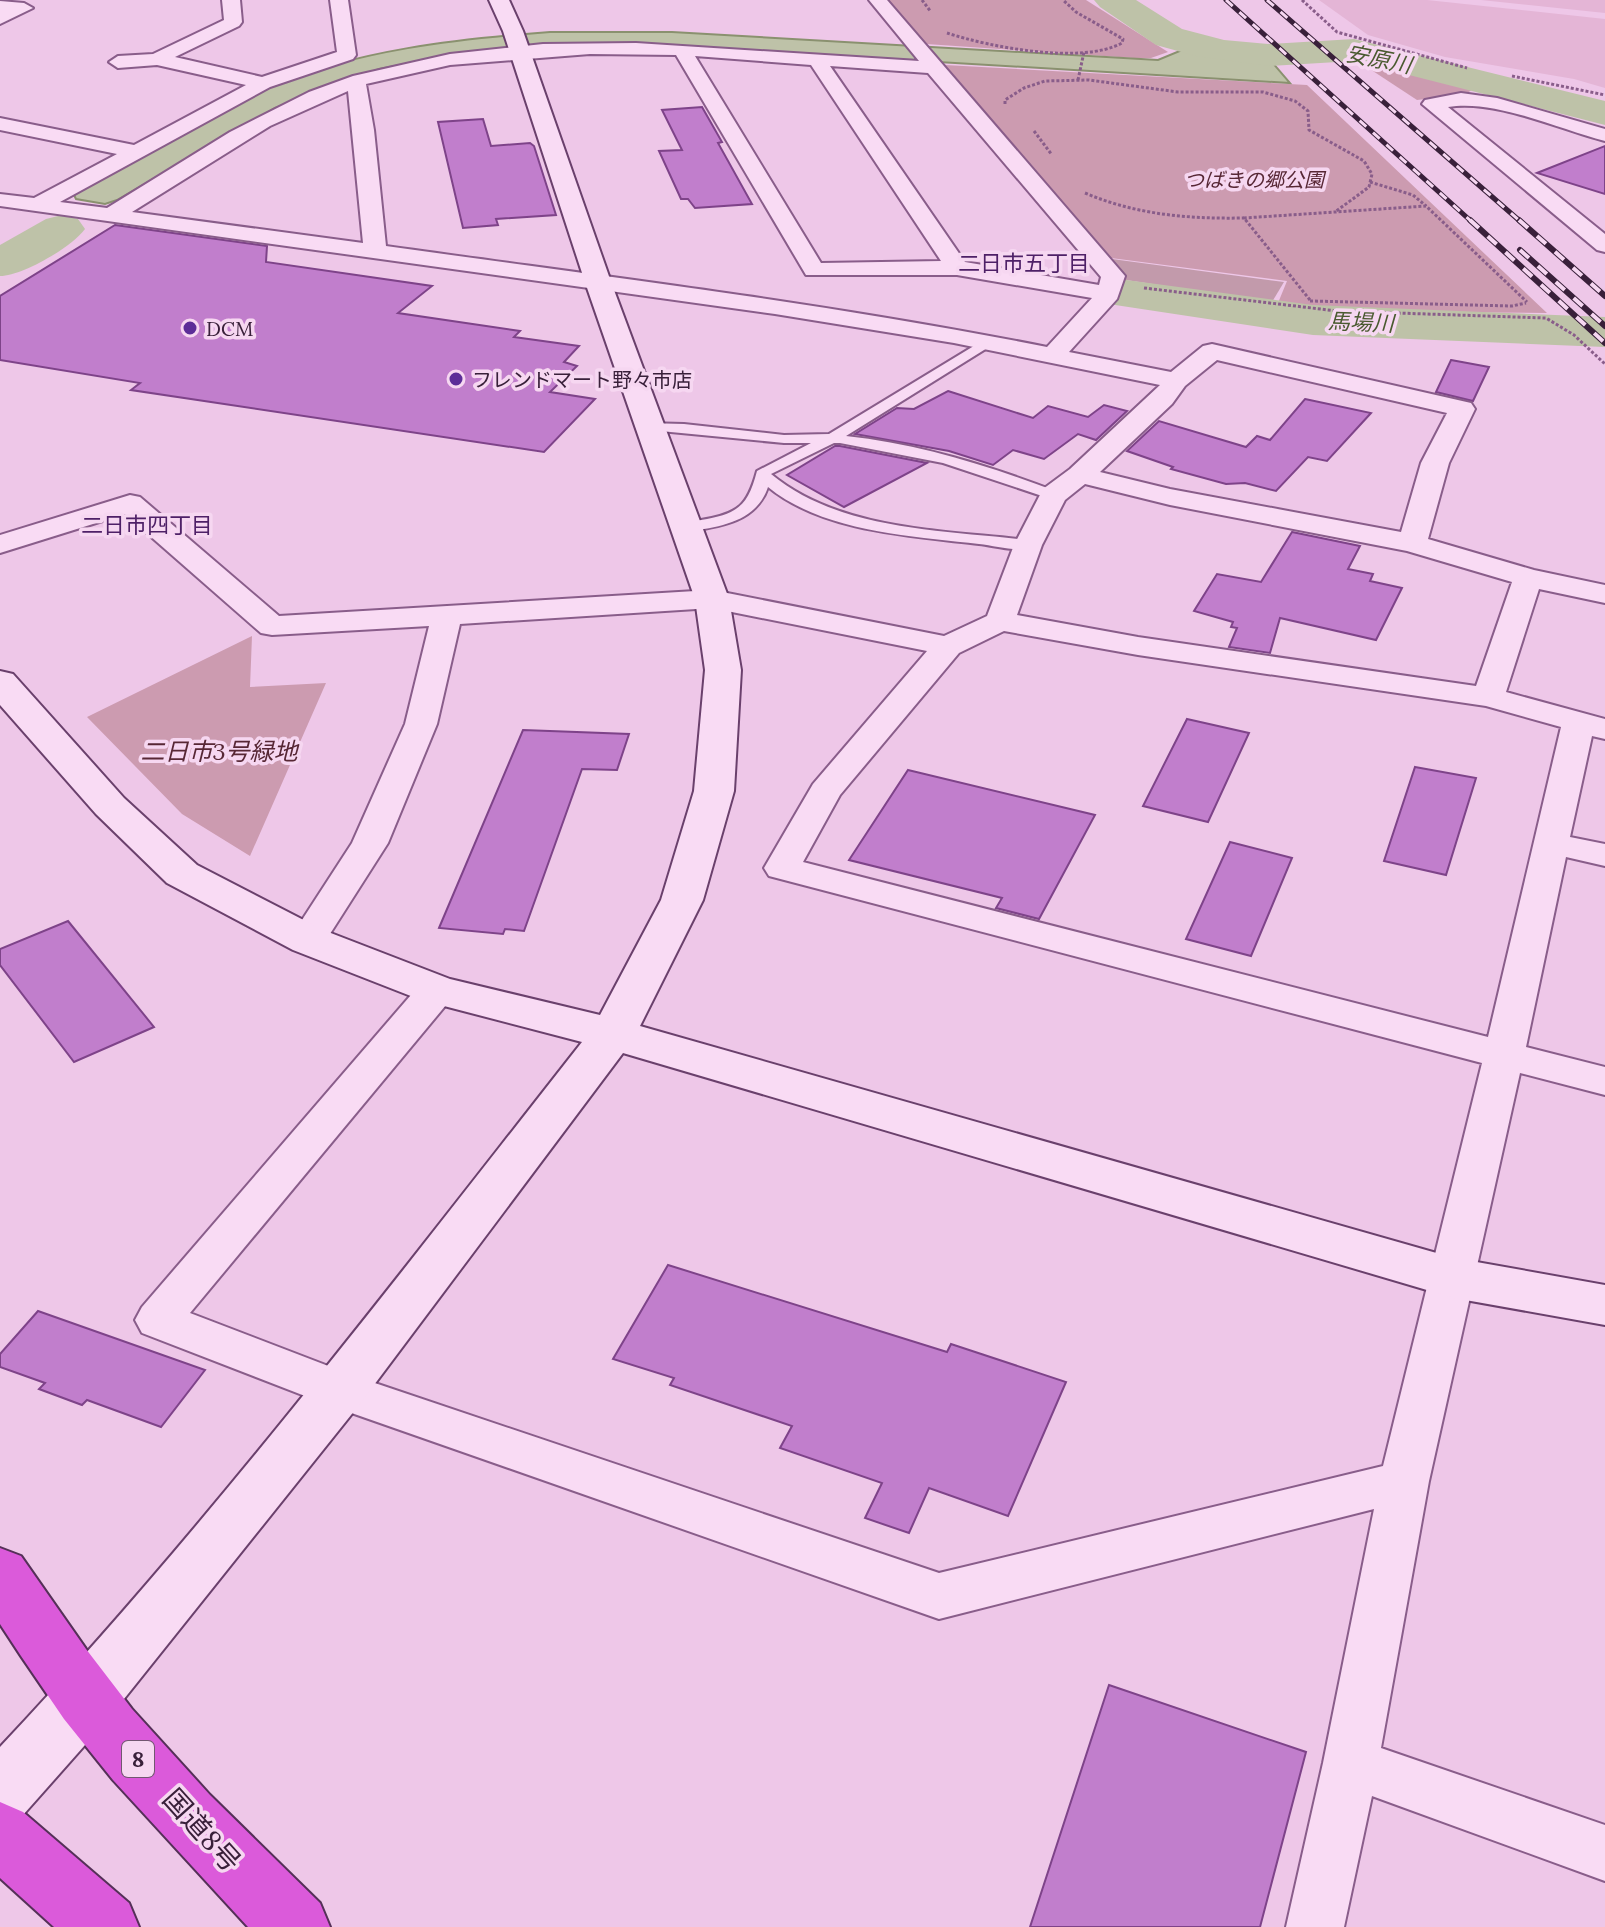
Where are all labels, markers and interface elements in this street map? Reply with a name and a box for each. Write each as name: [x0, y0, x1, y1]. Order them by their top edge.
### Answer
water label: 安原川: [1344, 39, 1416, 79]
park label: つばきの郷公園: [1184, 167, 1327, 192]
district label: 二日市五丁目: [958, 249, 1090, 277]
water label: 馬場川: [1328, 307, 1396, 337]
place label: DCM: [206, 316, 253, 341]
marker: DCM: [181, 319, 199, 337]
place label: フレンドマート野々市店: [472, 367, 692, 392]
marker: フレンドマート野々市店: [447, 370, 465, 388]
district label: 二日市四丁目: [81, 511, 213, 539]
park label: 二日市3号緑地: [140, 736, 301, 767]
road number: 8: [122, 1741, 154, 1777]
street label: 国道8号: [155, 1781, 249, 1879]

